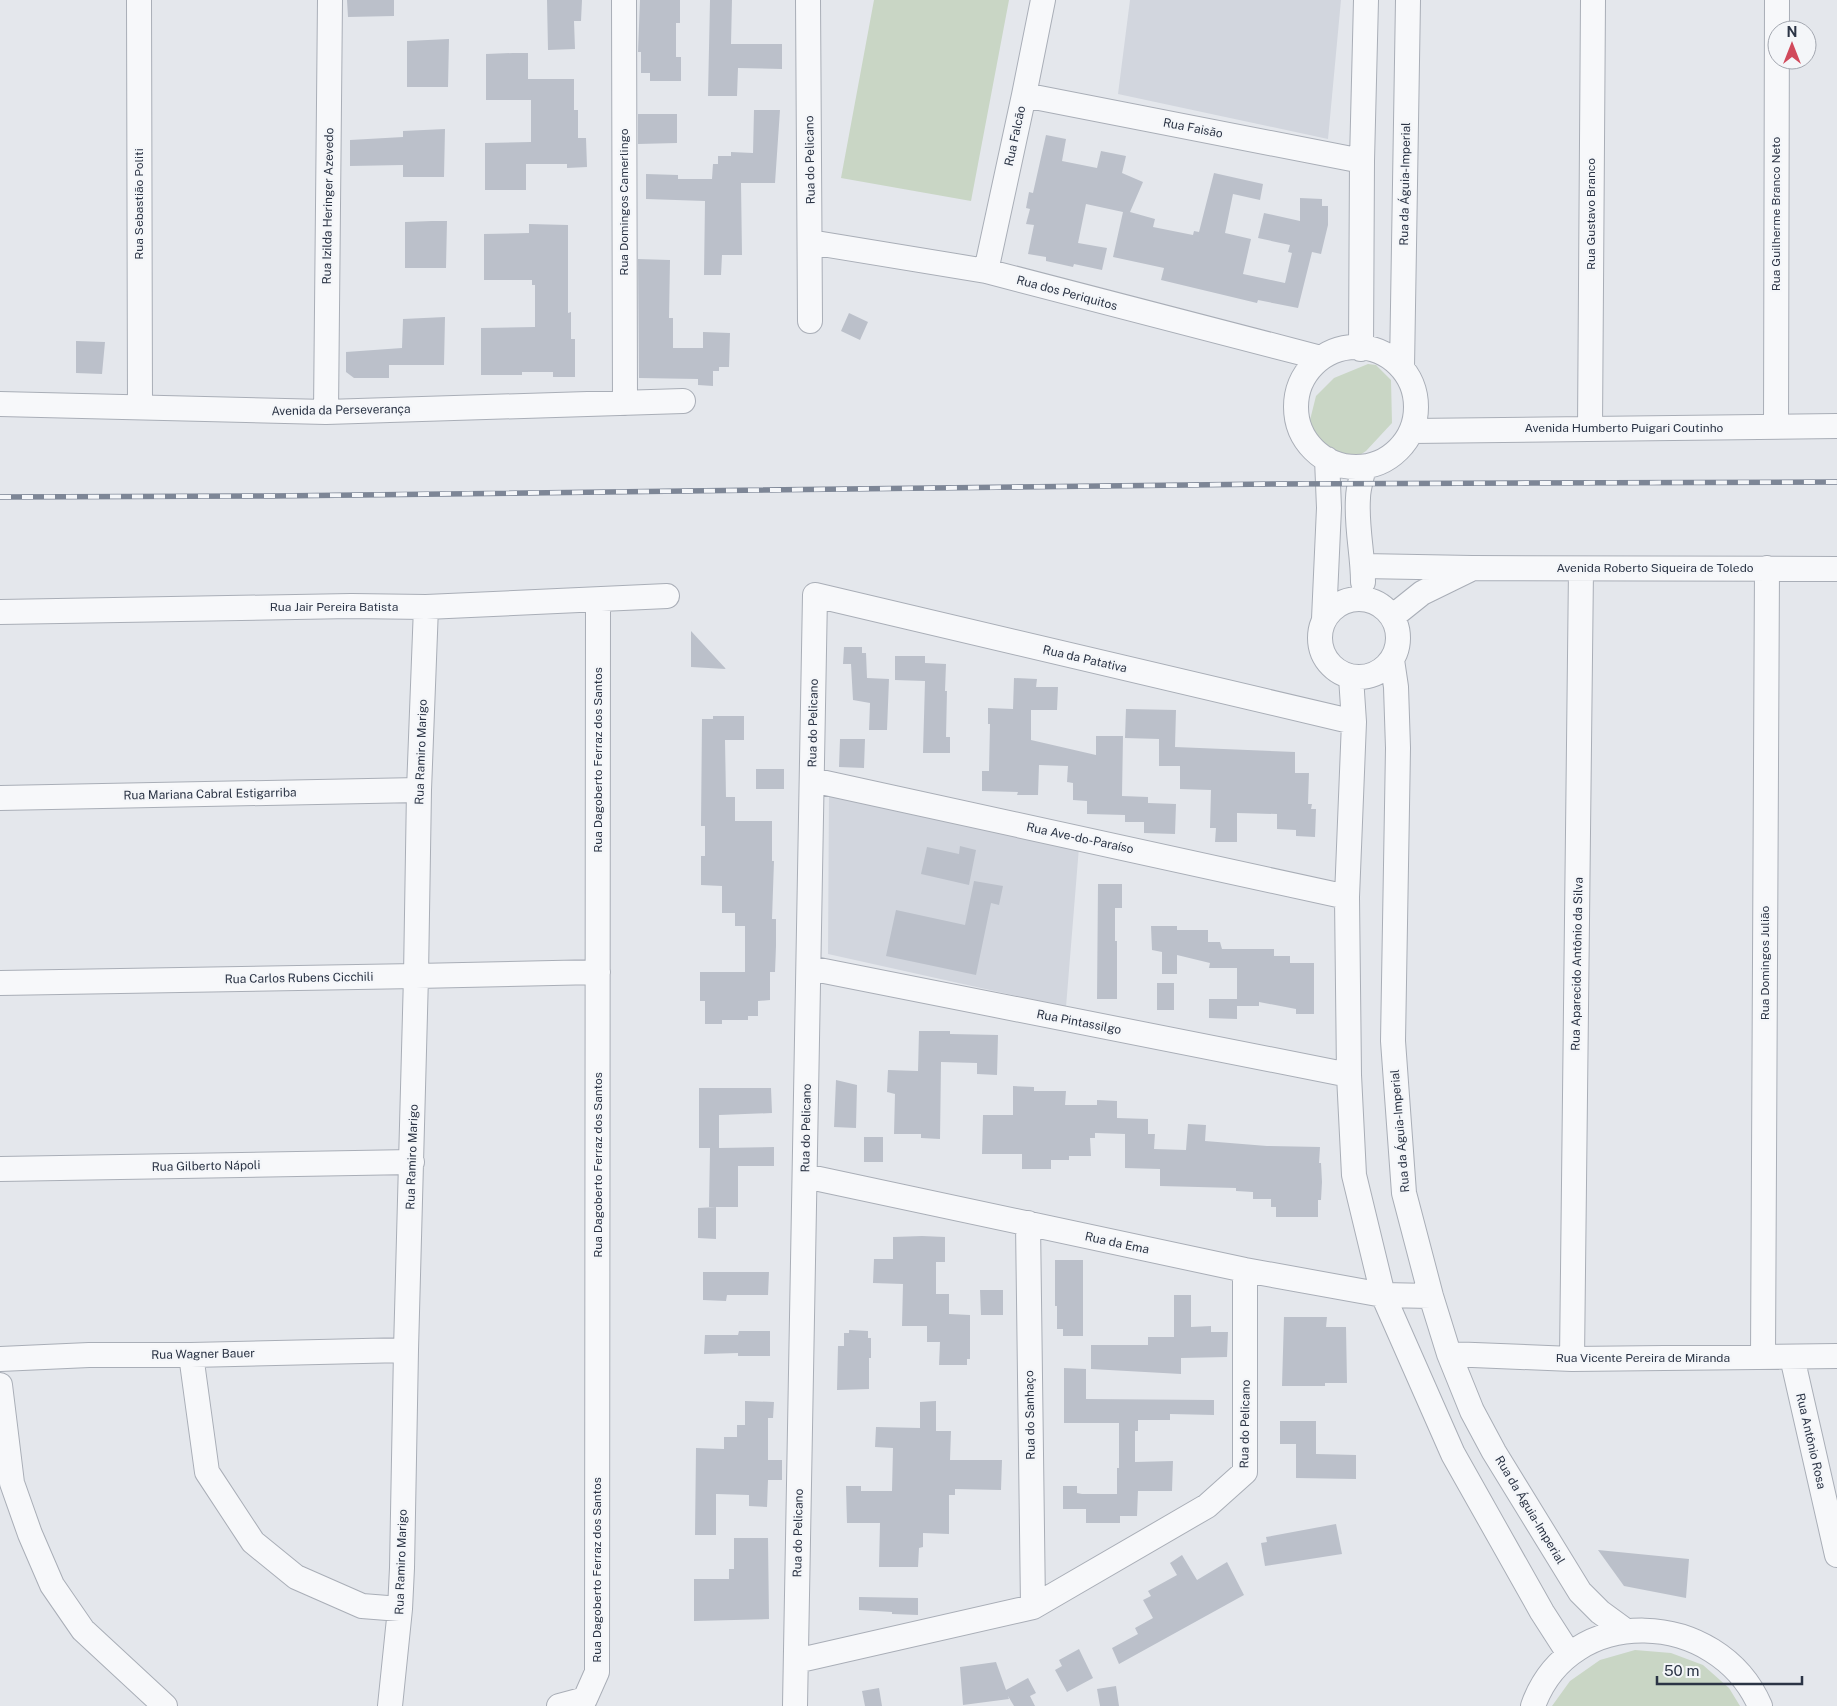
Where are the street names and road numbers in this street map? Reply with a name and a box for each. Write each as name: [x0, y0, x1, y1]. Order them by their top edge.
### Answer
street label: Rua Falcão: [1002, 104, 1028, 167]
street label: Rua do Pelicano: [802, 115, 818, 205]
street label: Rua Faisão: [1162, 115, 1224, 141]
street label: Rua da Águia-Imperial: [1397, 122, 1413, 246]
street label: Rua Izilda Heringer Azevedo: [320, 127, 336, 284]
street label: Rua Domingos Camerlingo: [617, 128, 631, 276]
street label: Rua Guilherme Branco Neto: [1769, 137, 1783, 291]
street label: Rua Sebastião Politi: [132, 148, 146, 260]
street label: Rua Gustavo Branco: [1584, 158, 1598, 270]
street label: Rua dos Periquitos: [1015, 273, 1119, 313]
street label: Avenida da Perseverança: [271, 402, 411, 418]
street label: Avenida Humberto Puigari Coutinho: [1525, 421, 1724, 435]
street label: Avenida Roberto Siqueira de Toledo: [1556, 561, 1754, 575]
street label: Rua Jair Pereira Batista: [270, 600, 398, 614]
street label: Rua da Patativa: [1041, 642, 1129, 676]
street label: Rua Dagoberto Ferraz dos Santos: [591, 667, 605, 853]
street label: Rua do Pelicano: [805, 678, 821, 768]
street label: Rua Ramiro Marigo: [412, 699, 430, 805]
street label: Rua Mariana Cabral Estigarriba: [123, 785, 297, 803]
street label: Rua Ave-do-Paraíso: [1025, 820, 1135, 856]
street label: Rua Aparecido Antônio da Silva: [1568, 877, 1586, 1051]
street label: Rua Domingos Julião: [1758, 905, 1772, 1020]
street label: Rua Carlos Rubens Cicchili: [225, 970, 373, 986]
street label: Rua Pintassilgo: [1035, 1007, 1123, 1037]
street label: Rua da Águia-Imperial: [1388, 1068, 1412, 1193]
street label: Rua Dagoberto Ferraz dos Santos: [591, 1072, 605, 1258]
street label: Rua do Pelicano: [798, 1083, 814, 1173]
street label: Rua Ramiro Marigo: [403, 1104, 421, 1210]
street label: Rua Gilberto Nápoli: [152, 1158, 260, 1174]
street label: Rua da Ema: [1084, 1229, 1150, 1257]
street label: Rua Wagner Bauer: [151, 1346, 255, 1362]
street label: Rua Vicente Pereira de Miranda: [1556, 1351, 1730, 1365]
street label: Rua do Sanhaço: [1022, 1370, 1038, 1460]
street label: Rua do Pelicano: [1237, 1379, 1253, 1469]
street label: Rua Antônio Rosa: [1793, 1392, 1829, 1490]
street label: Rua da Águia-Imperial: [1492, 1453, 1568, 1567]
street label: Rua Dagoberto Ferraz dos Santos: [590, 1477, 604, 1663]
street label: Rua do Pelicano: [790, 1488, 806, 1578]
street label: Rua Ramiro Marigo: [392, 1509, 410, 1615]

